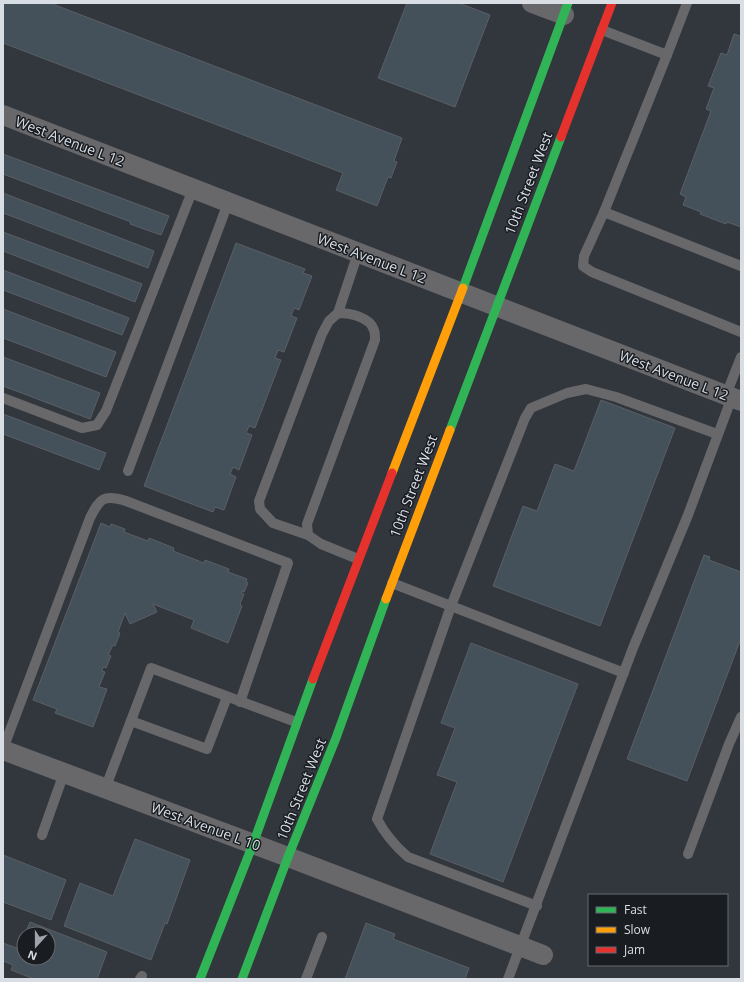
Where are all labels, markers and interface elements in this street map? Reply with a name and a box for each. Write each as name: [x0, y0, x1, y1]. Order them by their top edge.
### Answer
street label: West Avenue L 12: [13, 111, 127, 171]
street label: 10th Street West: [500, 129, 556, 237]
street label: West Avenue L 12: [315, 228, 429, 288]
street label: West Avenue L 12: [617, 345, 731, 405]
street label: 10th Street West: [385, 432, 441, 540]
street label: 10th Street West: [272, 735, 330, 843]
street label: West Avenue L 10: [149, 797, 263, 855]
legend: [588, 894, 728, 966]
text: Fast: [624, 901, 647, 918]
text: Slow: [624, 921, 651, 938]
north arrow: [16, 926, 56, 966]
text: Jam: [623, 941, 645, 958]
text: N: [25, 947, 39, 964]

